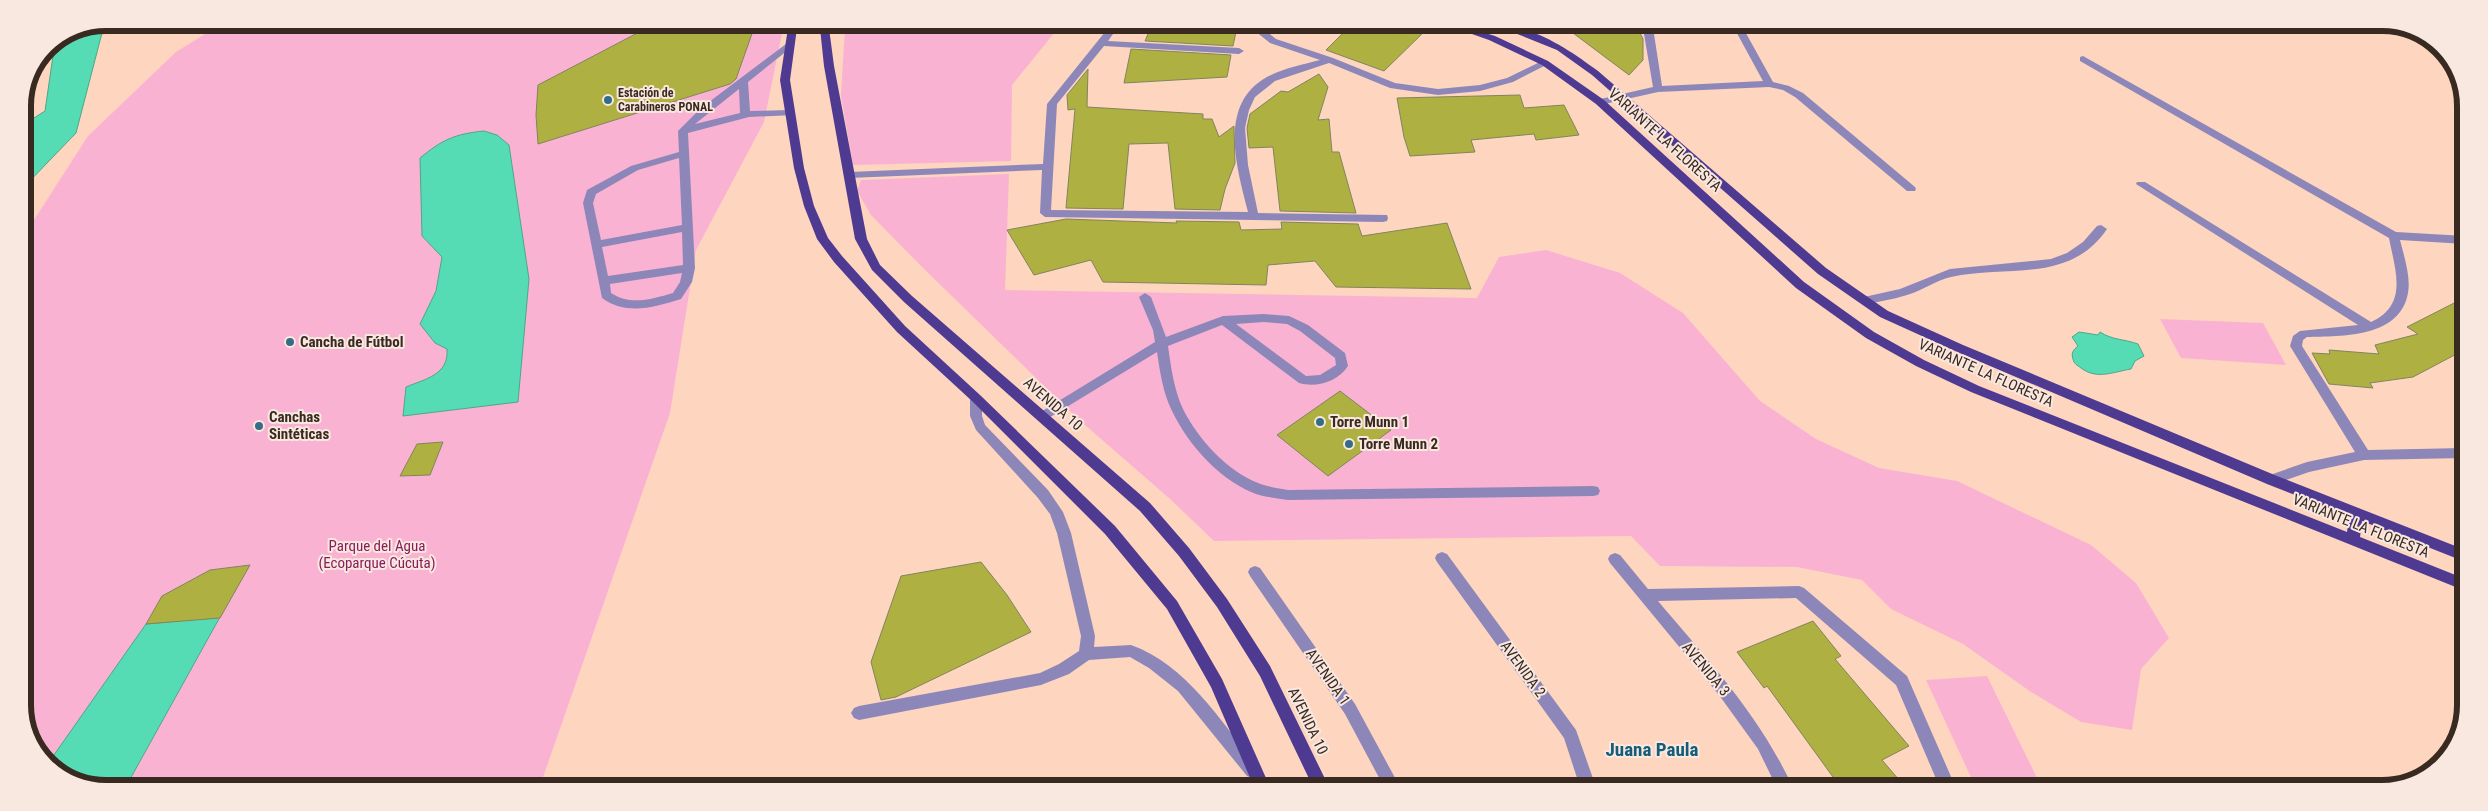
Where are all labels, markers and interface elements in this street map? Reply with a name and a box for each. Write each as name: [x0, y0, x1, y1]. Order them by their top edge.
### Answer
street label: VARIANTE LA FLORESTA: [1605, 84, 1726, 196]
place label: Estación de Carabineros PONAL: [618, 86, 713, 114]
marker: Estación de Carabineros PONAL: [602, 94, 614, 106]
place label: Cancha de Fútbol: [300, 333, 404, 351]
street label: VARIANTE LA FLORESTA: [1916, 335, 2057, 411]
marker: Cancha de Fútbol: [284, 336, 296, 348]
street label: AVENIDA 10: [1020, 374, 1086, 434]
place label: Canchas Sintéticas: [269, 408, 329, 443]
place label: Torre Munn 1: [1330, 413, 1409, 431]
marker: Torre Munn 1: [1314, 416, 1326, 428]
marker: Canchas Sintéticas: [253, 420, 265, 432]
place label: Torre Munn 2: [1359, 435, 1438, 453]
marker: Torre Munn 2: [1343, 438, 1355, 450]
street label: VARIANTE LA FLORESTA: [2290, 490, 2432, 562]
park label: Parque del Agua (Ecoparque Cúcuta): [318, 537, 436, 572]
street label: AVENIDA 2: [1497, 637, 1549, 701]
street label: AVENIDA 3: [1678, 638, 1734, 700]
street label: AVENIDA 1: [1302, 645, 1354, 709]
street label: AVENIDA 10: [1284, 685, 1332, 757]
district label: Juana Paula: [1605, 738, 1699, 761]

